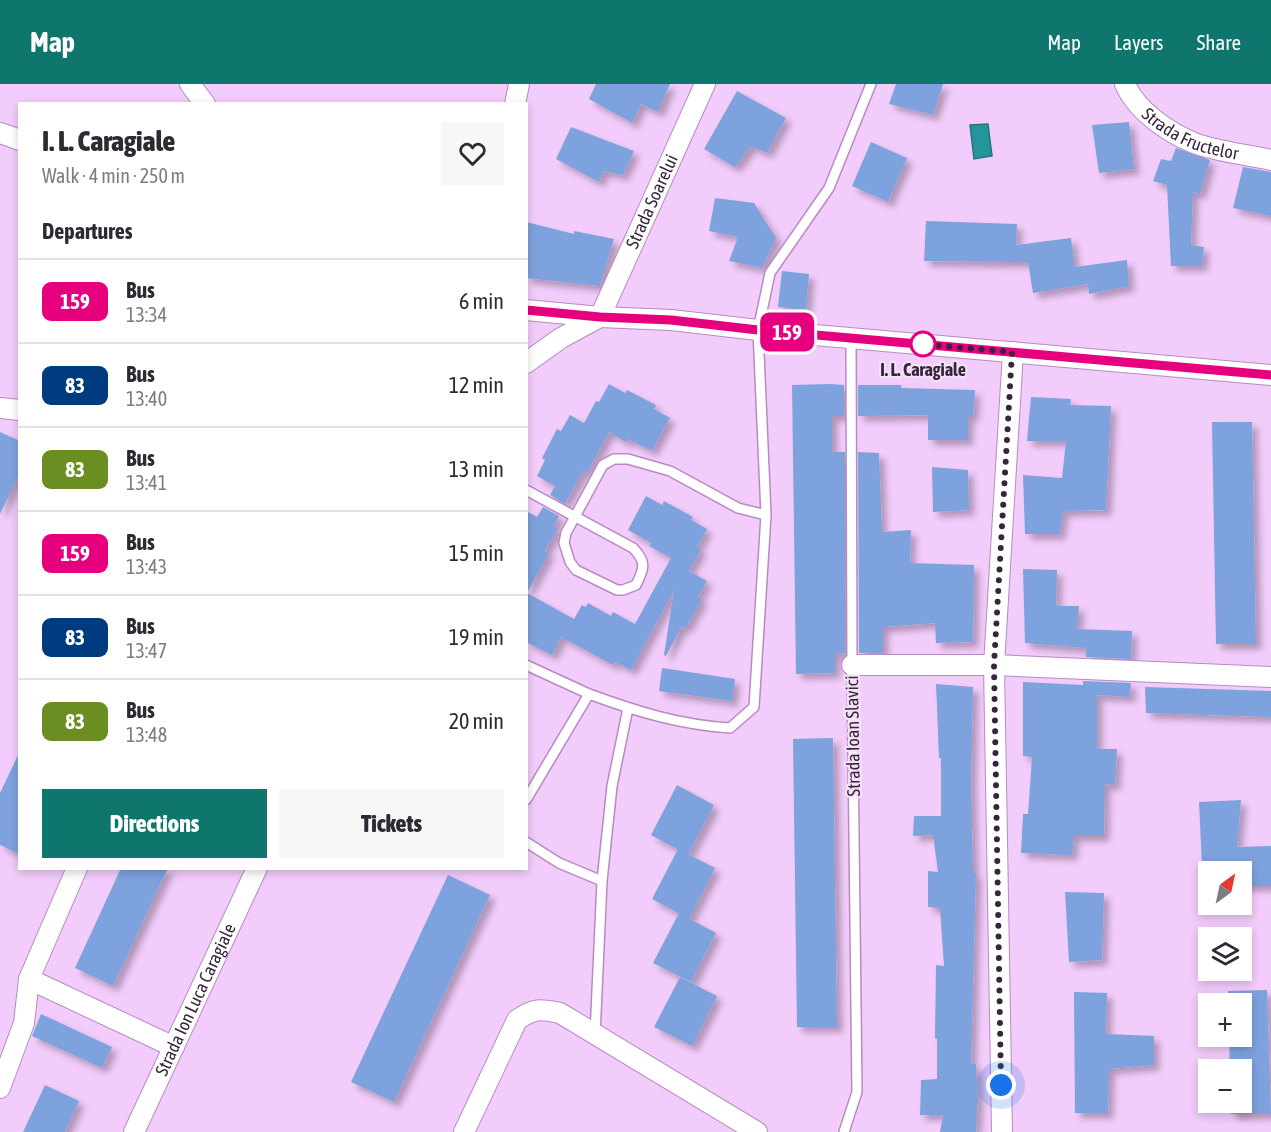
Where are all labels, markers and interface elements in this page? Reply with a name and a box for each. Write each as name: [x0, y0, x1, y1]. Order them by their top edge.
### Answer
text: Map: [30, 26, 75, 58]
text: Map: [1047, 30, 1081, 54]
text: Layers: [1114, 30, 1164, 54]
text: Share: [1197, 30, 1241, 54]
street label: Strada Fructelor: [1138, 103, 1241, 164]
button: heart: [441, 122, 504, 185]
text: I. L. Caragiale: [42, 125, 175, 157]
street label: Strada Soarelui: [621, 151, 682, 252]
text: Walk · 4 min · 250 m: [42, 164, 185, 187]
text: Departures: [42, 218, 132, 244]
text: Bus: [126, 277, 155, 303]
text: 6 min: [459, 288, 504, 314]
text: 159: [60, 289, 90, 313]
text: 13:34: [126, 303, 167, 326]
line badge: 159: [752, 312, 822, 352]
text: 159: [772, 320, 802, 344]
marker: I. L. Caragiale: [910, 331, 936, 357]
place label: I. L. Caragiale: [880, 359, 966, 380]
text: Bus: [126, 361, 155, 387]
text: 12 min: [449, 372, 504, 398]
text: 83: [65, 373, 85, 397]
text: 13:40: [126, 387, 167, 410]
text: Bus: [126, 445, 155, 471]
text: 13 min: [449, 456, 504, 482]
text: 83: [65, 457, 85, 481]
text: 13:41: [126, 471, 167, 494]
text: Bus: [126, 529, 155, 555]
text: 15 min: [449, 540, 504, 566]
text: 159: [60, 541, 90, 565]
text: 13:43: [126, 555, 167, 578]
text: Bus: [126, 613, 155, 639]
text: 19 min: [449, 624, 504, 650]
text: 83: [65, 625, 85, 649]
text: 13:47: [126, 639, 167, 662]
street label: Strada Ioan Slavici: [841, 675, 864, 797]
text: Bus: [126, 697, 155, 723]
text: 20 min: [449, 708, 504, 734]
text: 83: [65, 709, 85, 733]
text: 13:48: [126, 723, 167, 746]
button: Directions: [42, 789, 267, 858]
button: Tickets: [279, 789, 504, 858]
north arrow: [1198, 861, 1252, 915]
map controls: [1198, 861, 1252, 1113]
street label: Strada Ion Luca Caragiale: [151, 920, 240, 1079]
button: layers: [1198, 927, 1252, 981]
button: +: [1198, 993, 1252, 1047]
button: −: [1198, 1059, 1252, 1113]
your location: [986, 1070, 1016, 1100]

